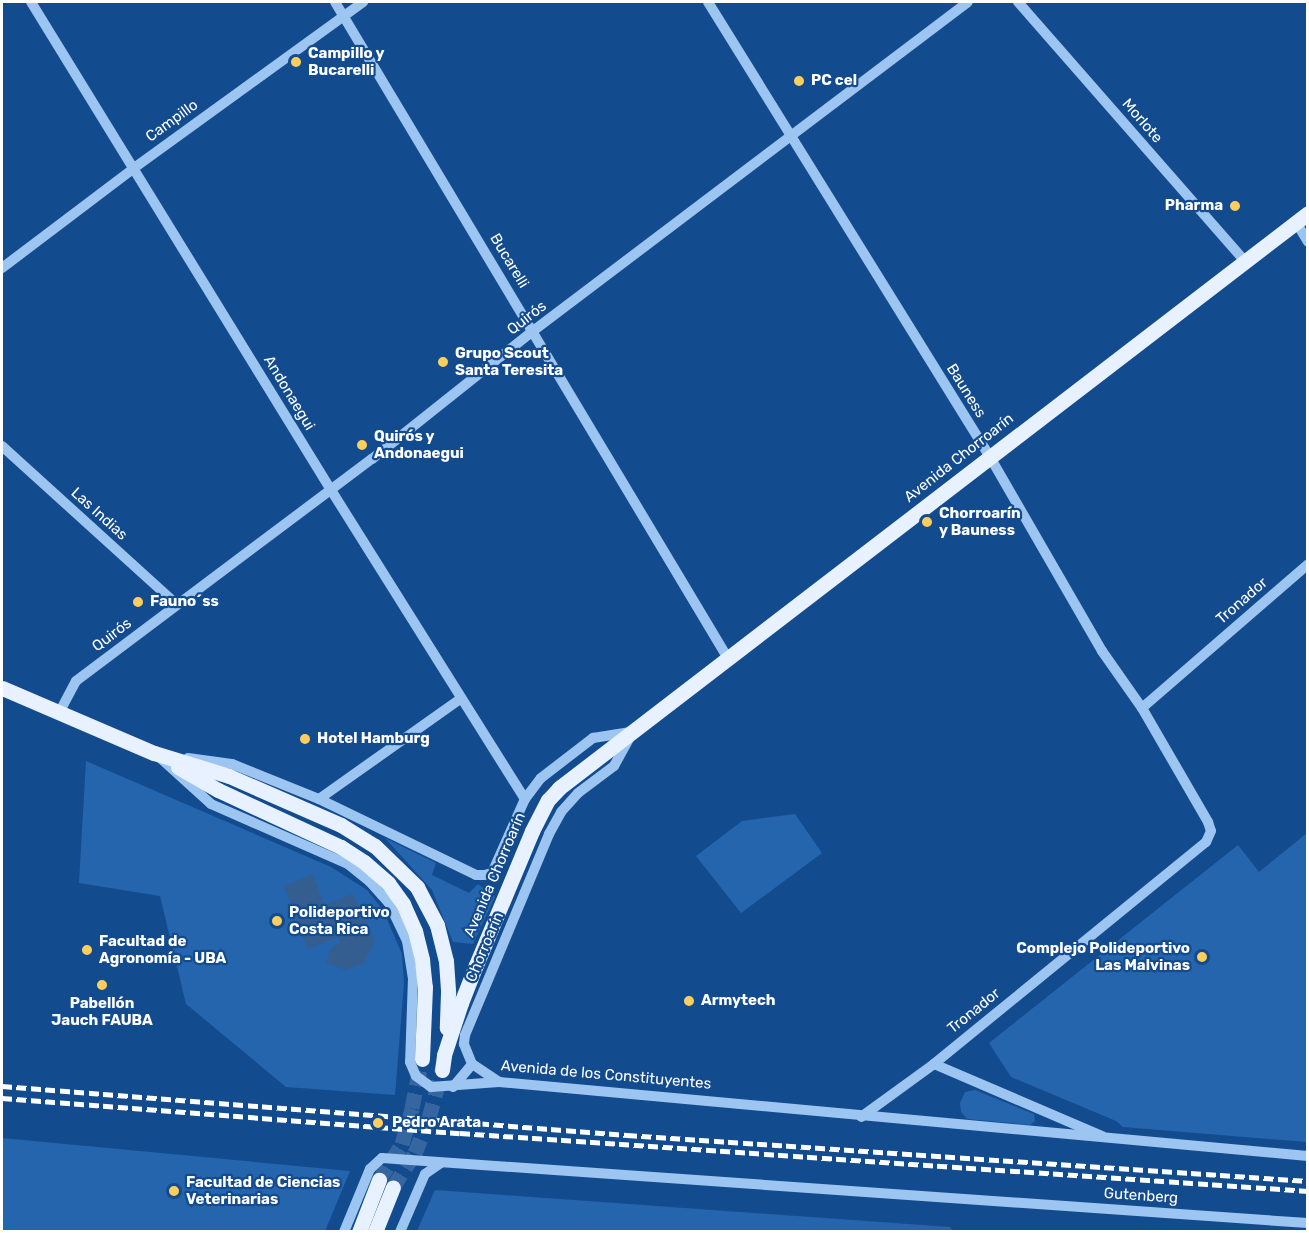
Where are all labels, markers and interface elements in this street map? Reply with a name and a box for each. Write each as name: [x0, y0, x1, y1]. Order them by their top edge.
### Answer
place label: Campillo y Bucarelli: [308, 44, 385, 79]
marker: Campillo y Bucarelli: [289, 55, 303, 69]
place label: PC cel: [811, 72, 857, 90]
marker: PC cel: [792, 74, 806, 88]
street label: Morlote: [1118, 95, 1166, 147]
street label: Campillo: [142, 96, 202, 146]
place label: Pharma: [1165, 197, 1223, 215]
marker: Pharma: [1228, 199, 1242, 213]
street label: Bucarelli: [486, 230, 532, 292]
street label: Quirós: [504, 297, 550, 339]
place label: Grupo Scout Santa Teresita: [455, 344, 564, 379]
street label: Andonaegui: [260, 352, 318, 434]
marker: Grupo Scout Santa Teresita: [436, 355, 450, 369]
street label: Bauness: [942, 361, 990, 421]
street label: Avenida Chorroarín: [901, 410, 1017, 506]
place label: Quirós y Andonaegui: [374, 427, 464, 462]
marker: Quirós y Andonaegui: [355, 438, 369, 452]
street label: Las Indias: [67, 484, 131, 544]
place label: Chorroarín y Bauness: [939, 504, 1021, 539]
marker: Chorroarín y Bauness: [920, 515, 934, 529]
street label: Tronador: [1213, 574, 1271, 628]
place label: Fauno´ss: [150, 593, 219, 611]
marker: Fauno´ss: [131, 595, 145, 609]
street label: Quirós: [89, 614, 135, 656]
place label: Hotel Hamburg: [317, 730, 430, 748]
marker: Hotel Hamburg: [298, 732, 312, 746]
street label: Avenida Chorroarín: [461, 810, 529, 940]
place label: Polideportivo Costa Rica: [289, 903, 390, 938]
street label: Chorroarín: [462, 909, 508, 985]
marker: Polideportivo Costa Rica: [270, 914, 284, 928]
place label: Facultad de Agronomía - UBA: [99, 932, 226, 967]
place label: Complejo Polideportivo Las Malvinas: [1016, 939, 1190, 974]
marker: Facultad de Agronomía - UBA: [80, 943, 94, 957]
marker: Complejo Polideportivo Las Malvinas: [1195, 950, 1209, 964]
marker: Pabellón Jauch FAUBA: [95, 978, 109, 992]
street label: Tronador: [944, 984, 1004, 1038]
place label: Armytech: [701, 992, 775, 1010]
place label: Pabellón Jauch FAUBA: [51, 994, 153, 1029]
marker: Armytech: [682, 994, 696, 1008]
street label: Avenida de los Constituyentes: [500, 1057, 712, 1093]
marker: Pedro Arata: [369, 1114, 387, 1132]
place label: Pedro Arata: [392, 1114, 482, 1132]
place label: Facultad de Ciencias Veterinarias: [186, 1173, 340, 1208]
marker: Facultad de Ciencias Veterinarias: [167, 1184, 181, 1198]
street label: Gutenberg: [1103, 1184, 1179, 1208]

